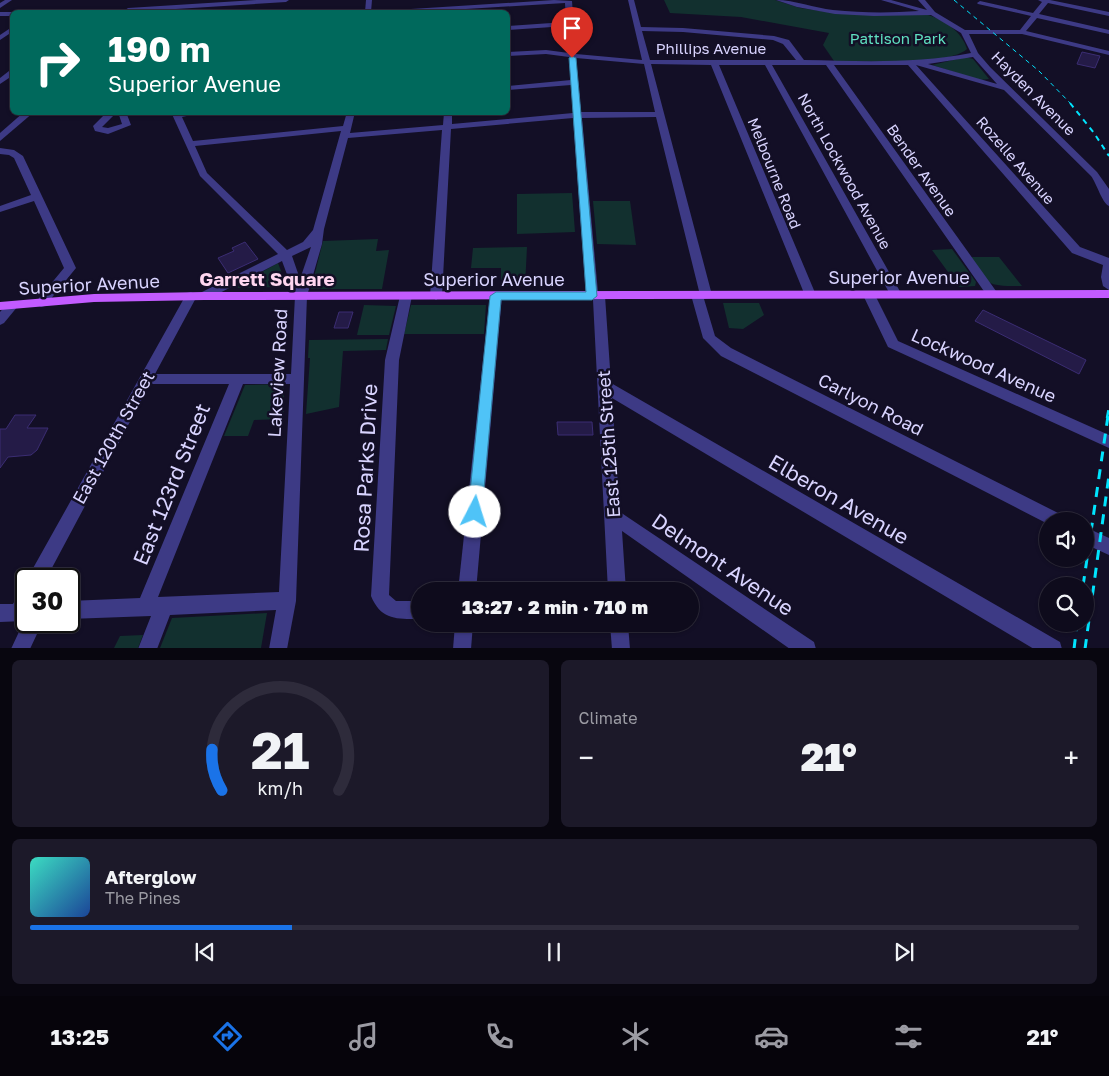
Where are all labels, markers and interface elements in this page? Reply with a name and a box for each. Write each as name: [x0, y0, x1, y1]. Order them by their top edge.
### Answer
pin: [551, 7, 593, 58]
icon: arrive: [558, 14, 586, 42]
text: 190 m: [108, 28, 210, 70]
park label: Pattison Park: [850, 29, 947, 47]
icon: right: [25, 30, 90, 95]
street label: Phillips Avenue: [656, 39, 767, 57]
street label: Hayden Avenue: [988, 47, 1080, 139]
text: Superior Avenue: [108, 70, 281, 97]
street label: North Lockwood Avenue: [795, 90, 896, 252]
street label: Rozelle Avenue: [973, 112, 1059, 208]
street label: Melbourne Road: [745, 115, 805, 231]
street label: Bender Avenue: [884, 120, 961, 220]
street label: Superior Avenue: [828, 266, 970, 288]
district label: Garrett Square: [199, 267, 335, 290]
street label: Superior Avenue: [423, 268, 565, 290]
street label: Superior Avenue: [18, 269, 160, 299]
street label: Lakeview Road: [263, 308, 291, 438]
street label: Lockwood Avenue: [908, 323, 1060, 407]
street label: East 120th Street: [67, 367, 159, 507]
street label: Carlyon Road: [815, 368, 927, 440]
street label: East 125th Street: [592, 369, 624, 519]
street label: Rosa Parks Drive: [348, 383, 382, 553]
street label: East 123rd Street: [127, 399, 215, 569]
street label: Elberon Avenue: [764, 448, 914, 550]
position arrow: [448, 485, 500, 537]
street label: Delmont Avenue: [647, 507, 799, 621]
map controls: [1039, 512, 1094, 632]
button: sound: [1039, 512, 1094, 567]
speed limit sign: 30: [15, 568, 80, 633]
button: search: [1039, 577, 1094, 632]
text: 13:27 · 2 min · 710 m: [462, 595, 648, 618]
text: Climate: [579, 708, 638, 728]
text: 21: [251, 718, 310, 780]
text: 21°: [801, 734, 857, 779]
text: −: [579, 741, 594, 774]
text: +: [1064, 741, 1079, 774]
text: km/h: [258, 777, 303, 799]
text: Afterglow: [105, 865, 196, 888]
text: The Pines: [105, 888, 180, 908]
icon: previous: [191, 938, 219, 966]
icon: pause: [540, 938, 568, 966]
icon: next: [890, 938, 918, 966]
icon: directions: [210, 1019, 245, 1054]
icon: music: [346, 1019, 381, 1054]
icon: phone: [482, 1019, 517, 1054]
icon: climate: [618, 1019, 653, 1054]
icon: car: [754, 1019, 789, 1054]
icon: filters: [891, 1019, 926, 1054]
text: 13:25: [51, 1023, 109, 1050]
text: 21°: [1027, 1023, 1058, 1050]

